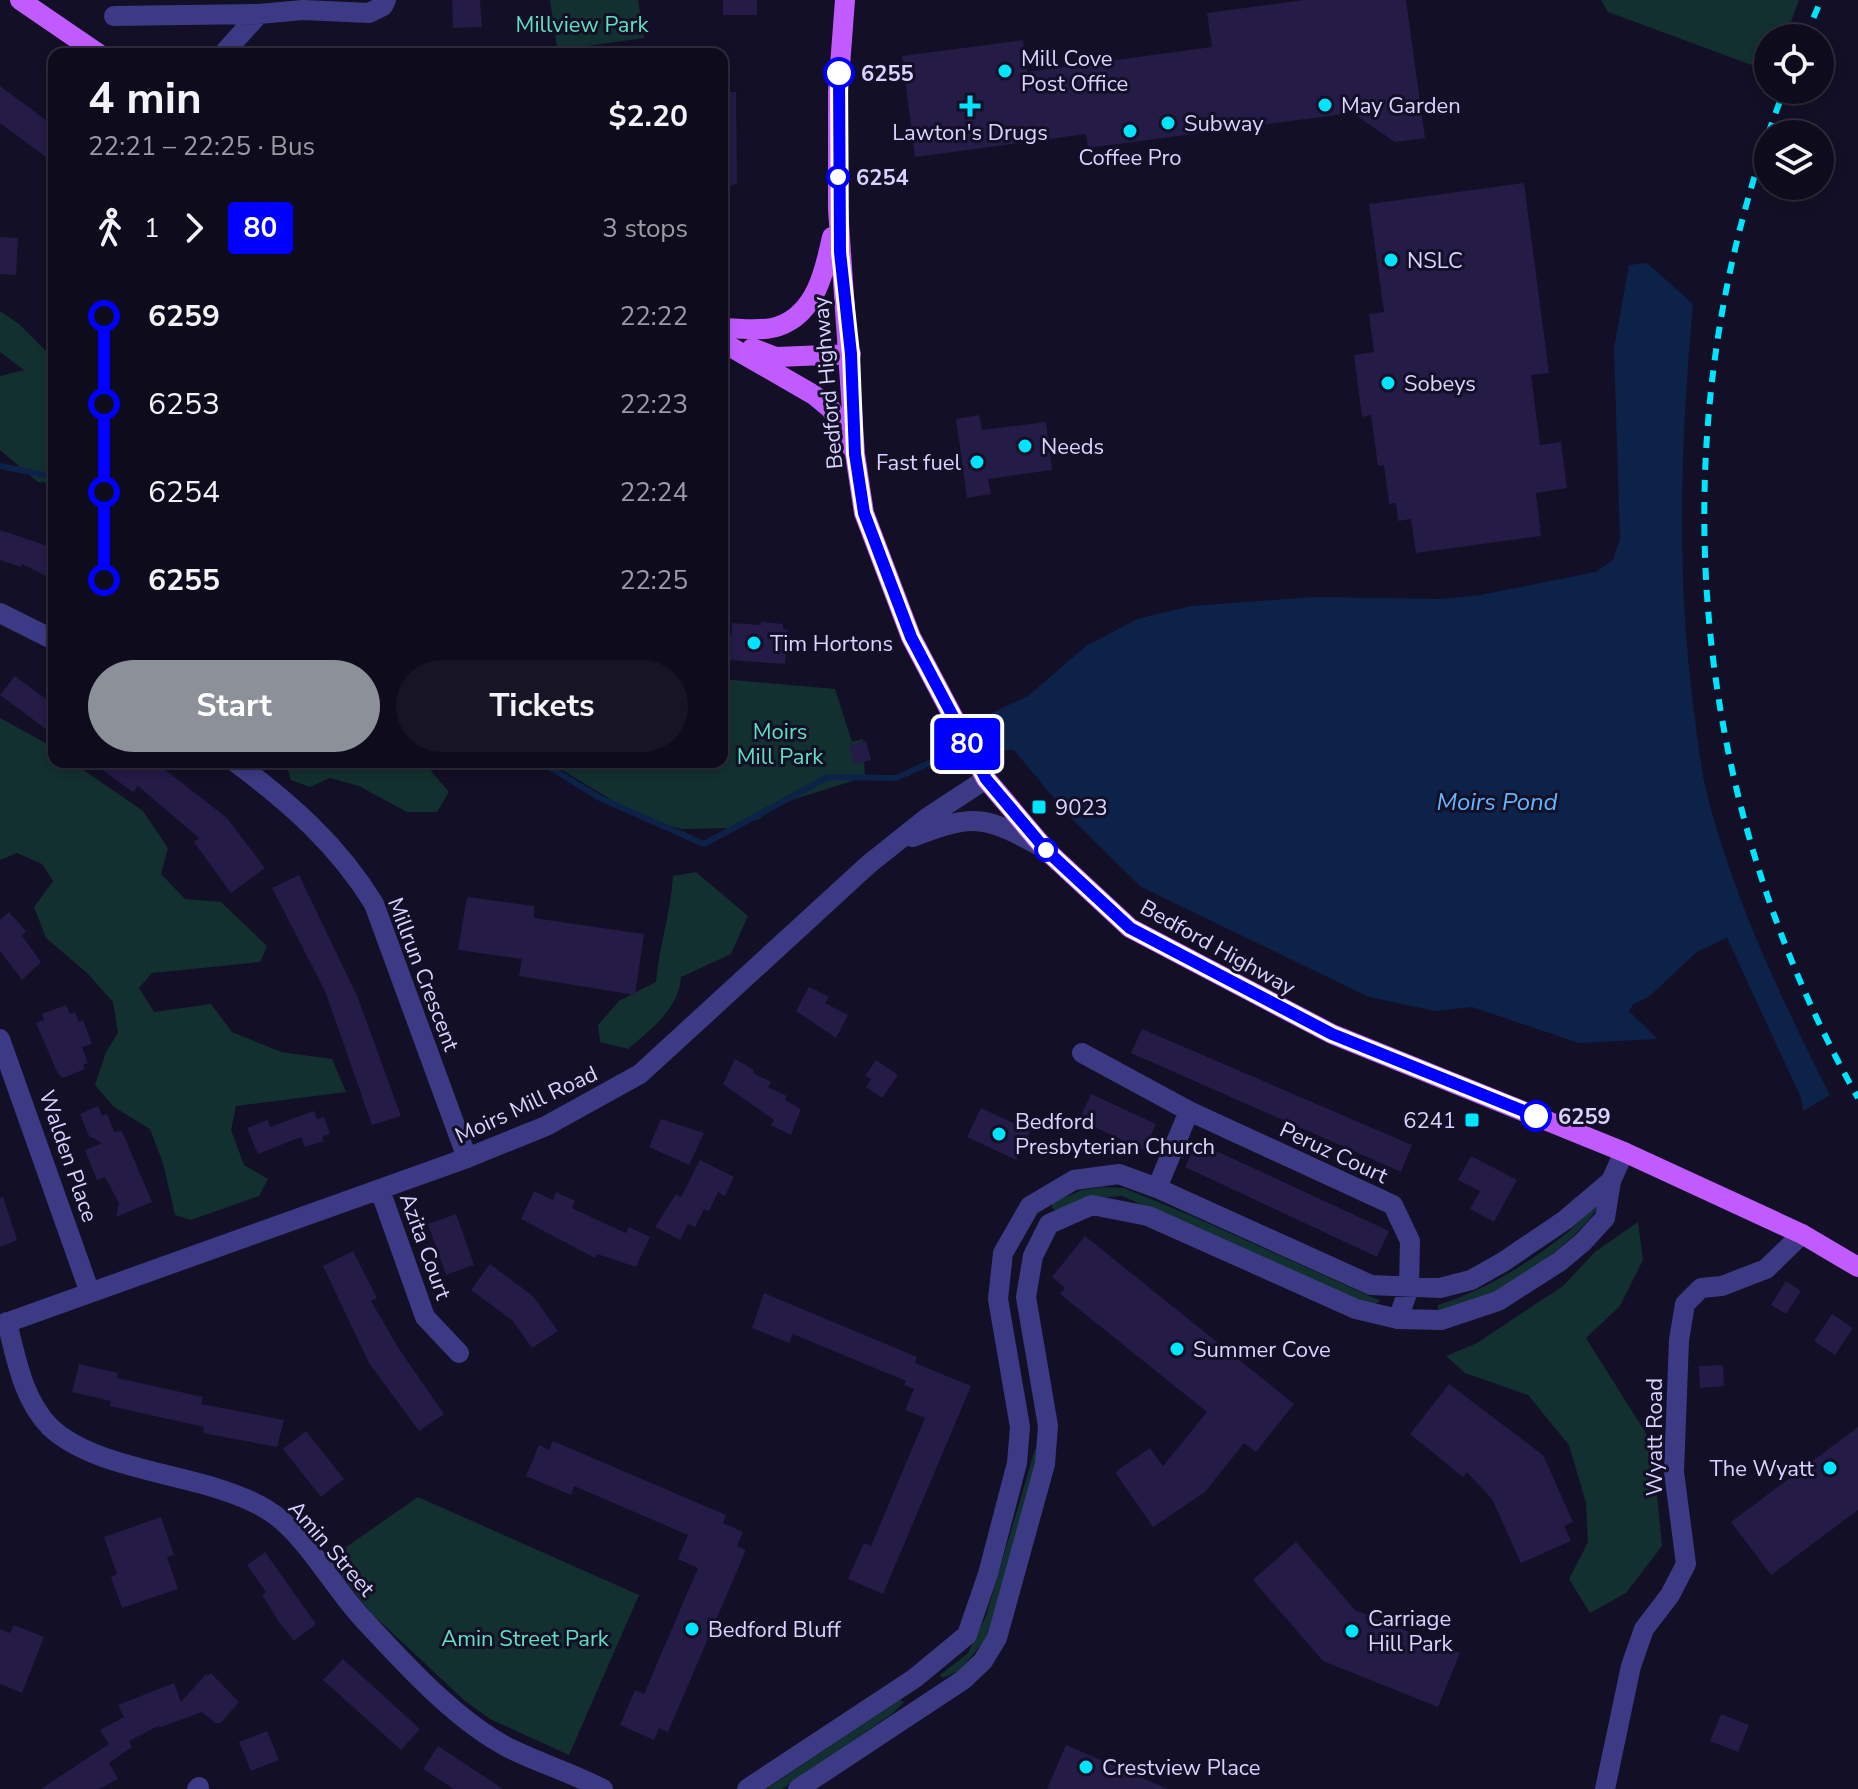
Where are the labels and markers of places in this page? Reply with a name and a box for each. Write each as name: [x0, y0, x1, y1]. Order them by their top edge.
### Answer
place label: Mill Cove Post Office: [1021, 44, 1128, 99]
marker: 6255: [824, 58, 854, 88]
place label: 6255: [861, 59, 914, 89]
marker: Mill Cove Post Office: [996, 62, 1014, 80]
place label: May Garden: [1341, 91, 1461, 121]
marker: May Garden: [1316, 96, 1334, 114]
marker: Lawton's Drugs: [961, 97, 979, 115]
place label: Subway: [1184, 109, 1264, 139]
marker: Subway: [1159, 114, 1177, 132]
place label: Lawton's Drugs: [892, 118, 1048, 148]
marker: Coffee Pro: [1121, 122, 1139, 140]
place label: Coffee Pro: [1079, 143, 1181, 173]
place label: 6254: [856, 163, 909, 193]
marker: 6254: [827, 166, 849, 188]
place label: NSLC: [1407, 246, 1463, 276]
marker: NSLC: [1382, 251, 1400, 269]
place label: Sobeys: [1404, 369, 1476, 399]
marker: Sobeys: [1379, 374, 1397, 392]
place label: Needs: [1041, 432, 1104, 462]
marker: Needs: [1016, 437, 1034, 455]
place label: Fast fuel: [876, 448, 961, 478]
marker: Fast fuel: [968, 453, 986, 471]
place label: Tim Hortons: [770, 629, 893, 659]
marker: Tim Hortons: [745, 634, 763, 652]
place label: 9023: [1055, 793, 1108, 823]
marker: 9023: [1030, 798, 1048, 816]
unlabelled marker: [1035, 839, 1057, 861]
marker: 6259: [1521, 1101, 1551, 1131]
place label: 6259: [1558, 1102, 1611, 1132]
place label: 6241: [1403, 1106, 1456, 1136]
place label: Bedford Presbyterian Church: [1015, 1107, 1215, 1162]
marker: 6241: [1463, 1111, 1481, 1129]
marker: Bedford Presbyterian Church: [990, 1125, 1008, 1143]
place label: Summer Cove: [1193, 1335, 1331, 1365]
marker: Summer Cove: [1168, 1340, 1186, 1358]
place label: The Wyatt: [1709, 1454, 1814, 1484]
marker: The Wyatt: [1821, 1459, 1839, 1477]
place label: Carriage Hill Park: [1368, 1604, 1453, 1659]
place label: Bedford Bluff: [708, 1615, 842, 1645]
marker: Bedford Bluff: [683, 1620, 701, 1638]
marker: Carriage Hill Park: [1343, 1622, 1361, 1640]
place label: Crestview Place: [1102, 1753, 1260, 1783]
marker: Crestview Place: [1077, 1758, 1095, 1776]

